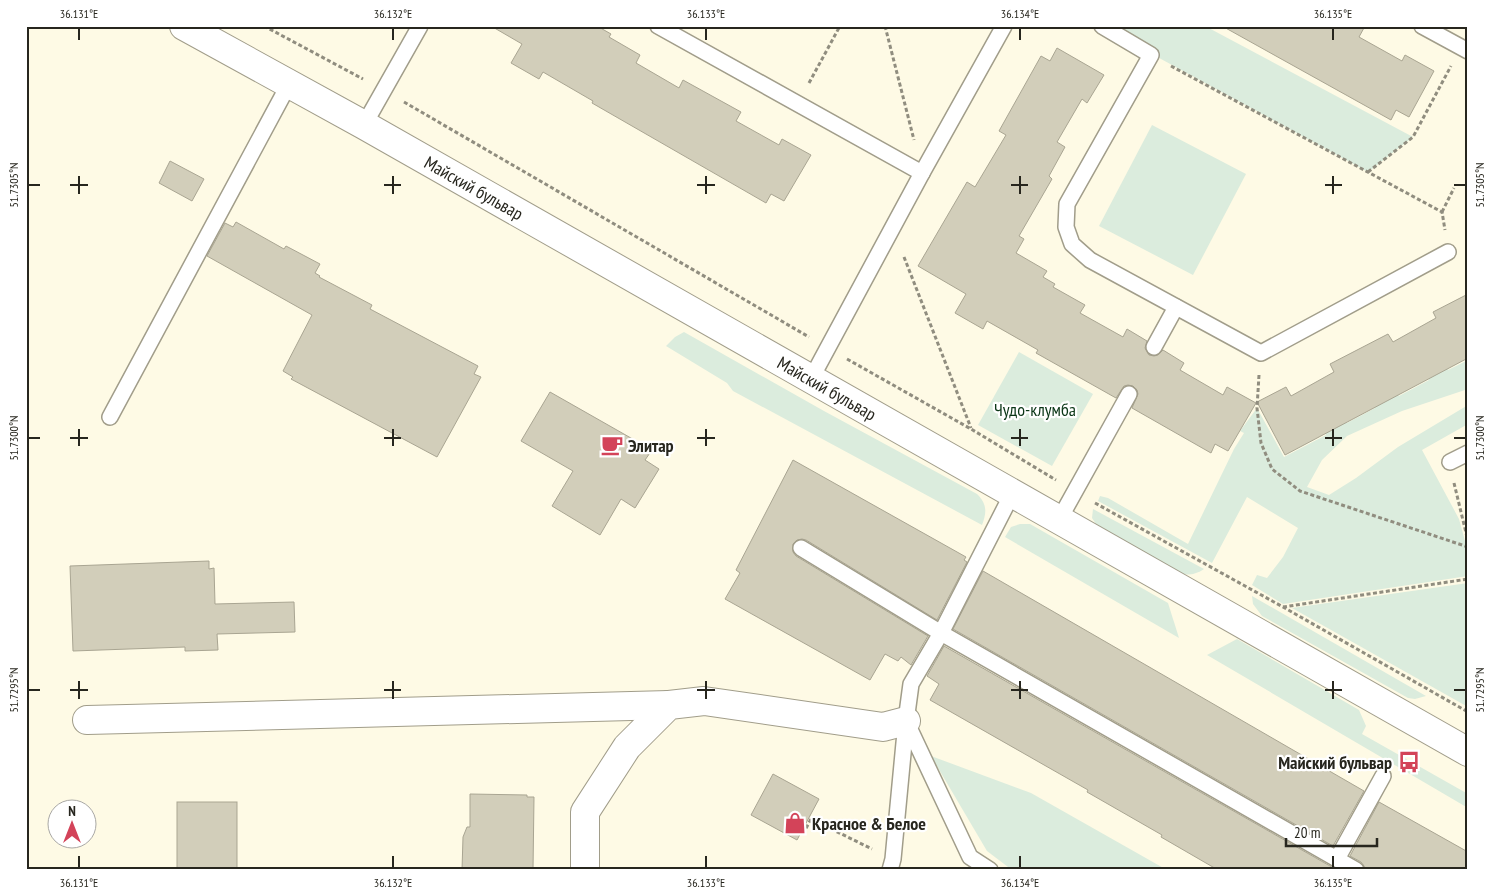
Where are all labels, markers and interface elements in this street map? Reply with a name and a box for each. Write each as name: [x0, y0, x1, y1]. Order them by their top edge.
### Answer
text: 36.131°E: [60, 6, 98, 21]
text: 36.132°E: [374, 6, 412, 21]
text: 36.133°E: [687, 6, 725, 21]
text: 36.134°E: [1001, 6, 1039, 21]
text: 36.135°E: [1314, 6, 1352, 21]
street label: Майский бульвар: [420, 150, 528, 225]
text: 51.7305°N: [6, 162, 21, 208]
text: 51.7305°N: [1472, 162, 1487, 208]
street label: Майский бульвар: [774, 351, 881, 425]
park label: Чудо-клумба: [994, 398, 1076, 421]
text: 51.7300°N: [6, 415, 21, 461]
text: 51.7300°N: [1472, 415, 1487, 461]
cafe icon: Элитар: [599, 432, 625, 458]
place label: Элитар: [628, 434, 674, 457]
text: 51.7295°N: [6, 667, 21, 713]
text: 51.7295°N: [1472, 667, 1487, 713]
bus stop icon: Майский бульвар: [1396, 749, 1422, 775]
place label: Майский бульвар: [1278, 751, 1392, 774]
north arrow: [48, 798, 98, 848]
text: N: [68, 802, 76, 820]
shop icon: Красное & Белое: [782, 810, 808, 836]
place label: Красное & Белое: [812, 812, 926, 835]
scale bar: [1286, 816, 1378, 848]
text: 20 m: [1294, 823, 1320, 842]
text: 36.131°E: [60, 875, 98, 890]
text: 36.132°E: [374, 875, 412, 890]
text: 36.133°E: [687, 875, 725, 890]
text: 36.134°E: [1001, 875, 1039, 890]
text: 36.135°E: [1314, 875, 1352, 890]

